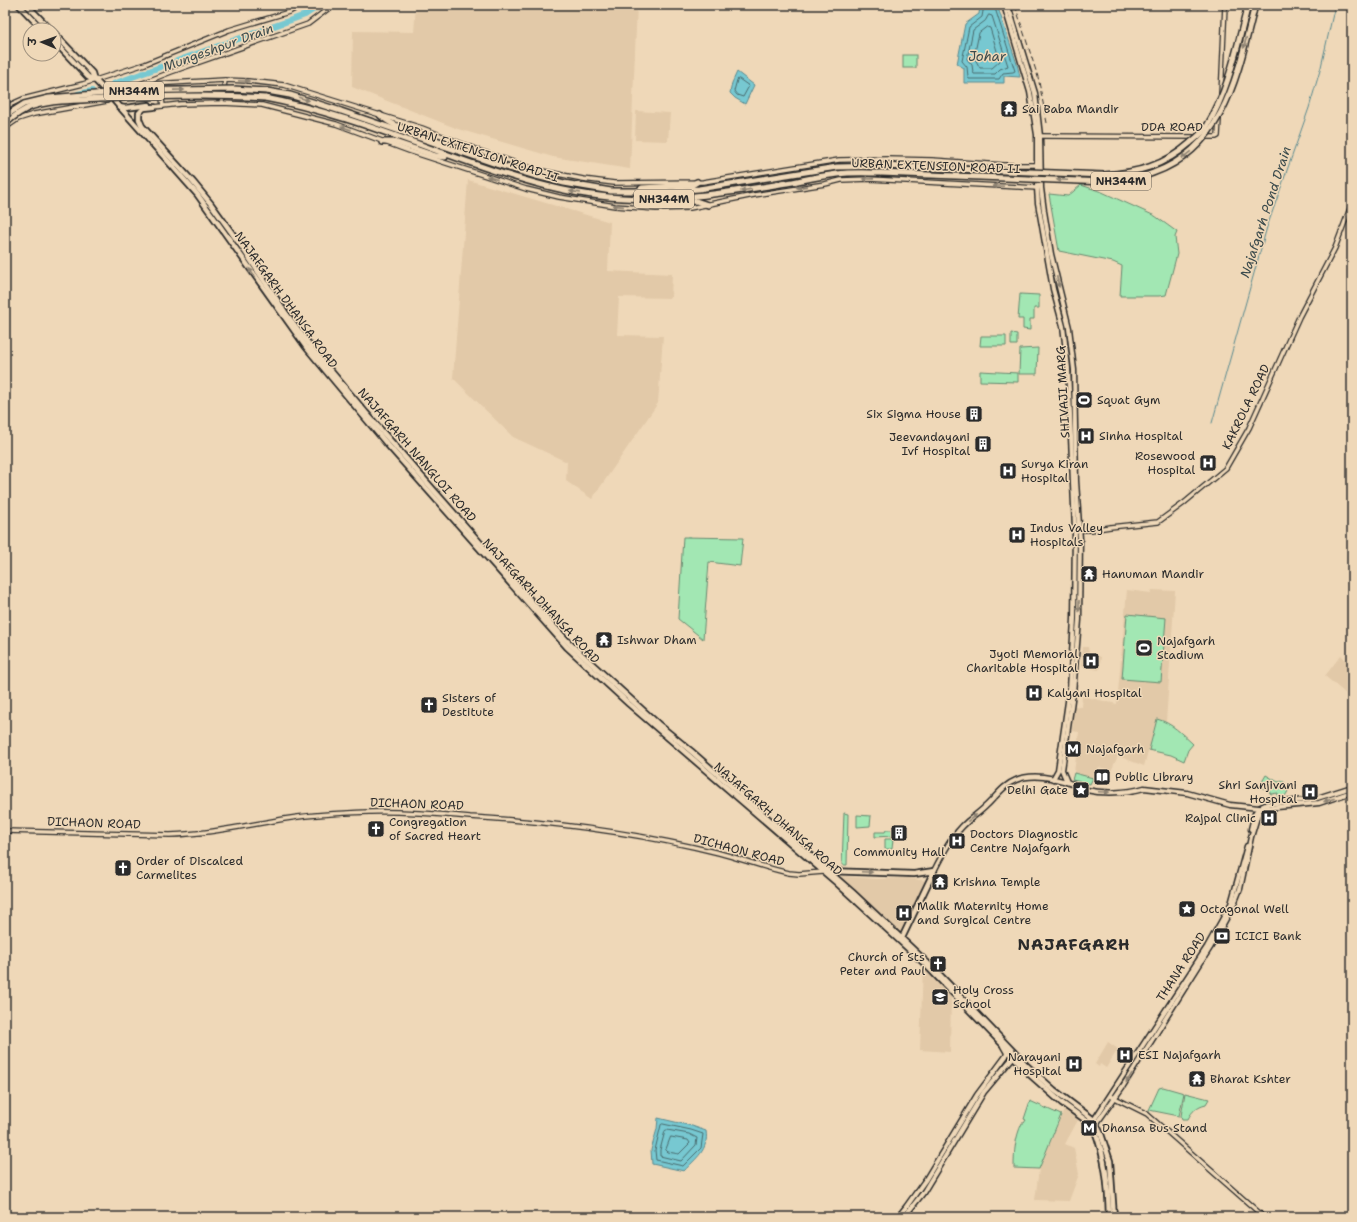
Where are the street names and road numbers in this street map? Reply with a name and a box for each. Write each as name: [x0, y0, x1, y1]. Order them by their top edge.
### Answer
road number: NH344M: [104, 82, 164, 100]
street label: URBAN EXTENSION ROAD-II: [395, 118, 561, 186]
street label: DDA ROAD: [1141, 119, 1203, 135]
street label: URBAN EXTENSION ROAD-II: [851, 155, 1021, 177]
road number: NH344M: [1091, 172, 1151, 190]
road number: NH344M: [634, 190, 694, 208]
street label: NAJAFGARH DHANSA ROAD: [231, 228, 341, 372]
street label: SHIVAJI MARG: [1053, 345, 1073, 439]
street label: KAKROLA ROAD: [1218, 362, 1274, 452]
street label: NAJAFGARH NANGLOI ROAD: [354, 385, 480, 526]
street label: NAJAFGARH DHANSA ROAD: [479, 535, 603, 667]
street label: NAJAFGARH DHANSA ROAD: [710, 759, 846, 879]
street label: DICHAON ROAD: [370, 794, 464, 814]
street label: DICHAON ROAD: [47, 813, 141, 833]
street label: DICHAON ROAD: [692, 830, 786, 870]
street label: THANA ROAD: [1153, 929, 1209, 1005]

